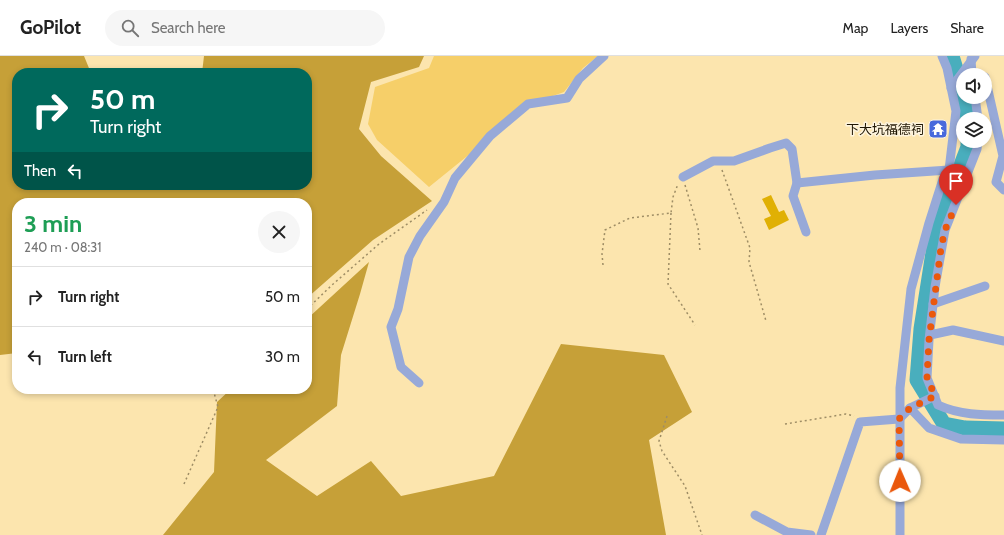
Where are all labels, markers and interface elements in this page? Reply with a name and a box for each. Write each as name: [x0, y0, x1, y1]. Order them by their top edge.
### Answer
search box: [105, 10, 385, 46]
text: GoPilot: [20, 16, 81, 39]
icon: search: [119, 17, 141, 39]
text: Search here: [151, 19, 225, 37]
text: Map: [843, 19, 868, 37]
text: Layers: [890, 19, 928, 37]
text: Share: [950, 19, 984, 37]
map controls: [956, 68, 992, 148]
button: sound: [956, 68, 992, 104]
text: 50 m: [90, 82, 155, 116]
icon: right: [24, 84, 76, 136]
button: layers: [956, 112, 992, 148]
text: Turn right: [90, 116, 161, 138]
temple icon: 下大坑福德祠: [927, 118, 949, 140]
place label: 下大坑福德祠: [846, 121, 924, 137]
icon: left: [64, 160, 86, 182]
text: Then: [24, 162, 56, 180]
pin: [939, 164, 973, 205]
icon: arrive: [945, 170, 967, 192]
text: 3 min: [24, 209, 82, 238]
button: close: [258, 211, 300, 253]
text: 240 m · 08:31: [24, 239, 102, 255]
icon: right: [24, 286, 46, 308]
text: Turn right: [58, 288, 119, 306]
text: 50 m: [265, 288, 300, 306]
icon: left: [24, 346, 46, 368]
text: Turn left: [58, 348, 112, 366]
text: 30 m: [265, 348, 300, 366]
position arrow: [879, 460, 921, 502]

